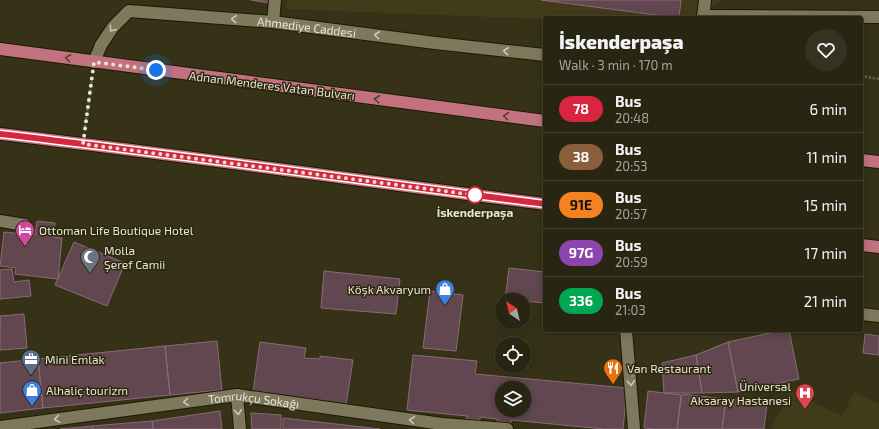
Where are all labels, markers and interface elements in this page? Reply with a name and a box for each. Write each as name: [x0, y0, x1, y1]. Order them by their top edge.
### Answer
one-way arrow: [231, 14, 237, 23]
street label: Ahmediye Caddesi: [257, 14, 357, 40]
one-way arrow: [110, 25, 117, 32]
button: heart: [805, 29, 847, 71]
text: İskenderpaşa: [559, 30, 683, 53]
one-way arrow: [374, 31, 380, 40]
one-way arrow: [503, 46, 509, 55]
one-way arrow: [65, 54, 71, 63]
text: Walk · 3 min · 170 m: [559, 57, 673, 73]
your location: [146, 60, 166, 80]
street label: Adnan Menderes Vatan Bulvarı: [188, 68, 356, 102]
text: Bus: [615, 92, 641, 110]
one-way arrow: [374, 95, 380, 104]
text: 78: [573, 100, 589, 117]
text: 6 min: [809, 100, 847, 118]
text: 20:48: [615, 110, 649, 126]
one-way arrow: [503, 111, 509, 120]
text: Bus: [615, 140, 641, 158]
text: 38: [573, 148, 589, 165]
text: 11 min: [806, 148, 847, 166]
text: 20:53: [615, 158, 647, 174]
marker: İskenderpaşa: [466, 186, 484, 204]
text: Bus: [615, 188, 641, 206]
text: 91E: [570, 196, 592, 213]
text: 15 min: [804, 196, 847, 214]
place label: İskenderpaşa: [437, 205, 513, 220]
text: 20:57: [615, 206, 647, 222]
hotel icon: Ottoman Life Boutique Hotel: [14, 219, 36, 247]
place label: Ottoman Life Boutique Hotel: [39, 223, 194, 237]
text: Bus: [615, 236, 641, 254]
place label: Molla Şeref Camii: [104, 243, 165, 273]
text: 97G: [569, 244, 593, 261]
text: 17 min: [804, 244, 847, 262]
mosque icon: Molla Şeref Camii: [79, 246, 101, 274]
text: 20:59: [615, 254, 648, 270]
shop icon: Köşk Akvaryum: [434, 278, 456, 306]
place label: Köşk Akvaryum: [348, 282, 431, 297]
text: Bus: [615, 284, 641, 302]
text: 336: [569, 292, 593, 309]
text: 21 min: [804, 292, 847, 310]
north arrow: [495, 293, 531, 329]
map controls: [495, 293, 531, 417]
text: 21:03: [615, 302, 646, 318]
button: locate: [495, 337, 531, 373]
office icon: Mini Emlak: [20, 348, 42, 376]
place label: Mini Emlak: [45, 352, 105, 366]
restaurant icon: Van Restaurant: [602, 357, 624, 385]
place label: Van Restaurant: [627, 361, 711, 375]
shop icon: Alhaliç tourizm: [21, 379, 43, 407]
place label: Üniversal Aksaray Hastanesi: [690, 379, 791, 407]
one-way arrow: [626, 380, 635, 386]
button: layers: [495, 381, 531, 417]
hospital icon: Üniversal Aksaray Hastanesi: [794, 382, 816, 410]
place label: Alhaliç tourizm: [46, 383, 128, 398]
street label: Tomrukçu Sokağı: [207, 388, 300, 411]
one-way arrow: [183, 397, 189, 406]
one-way arrow: [234, 409, 243, 415]
one-way arrow: [54, 414, 60, 423]
one-way arrow: [409, 416, 415, 425]

